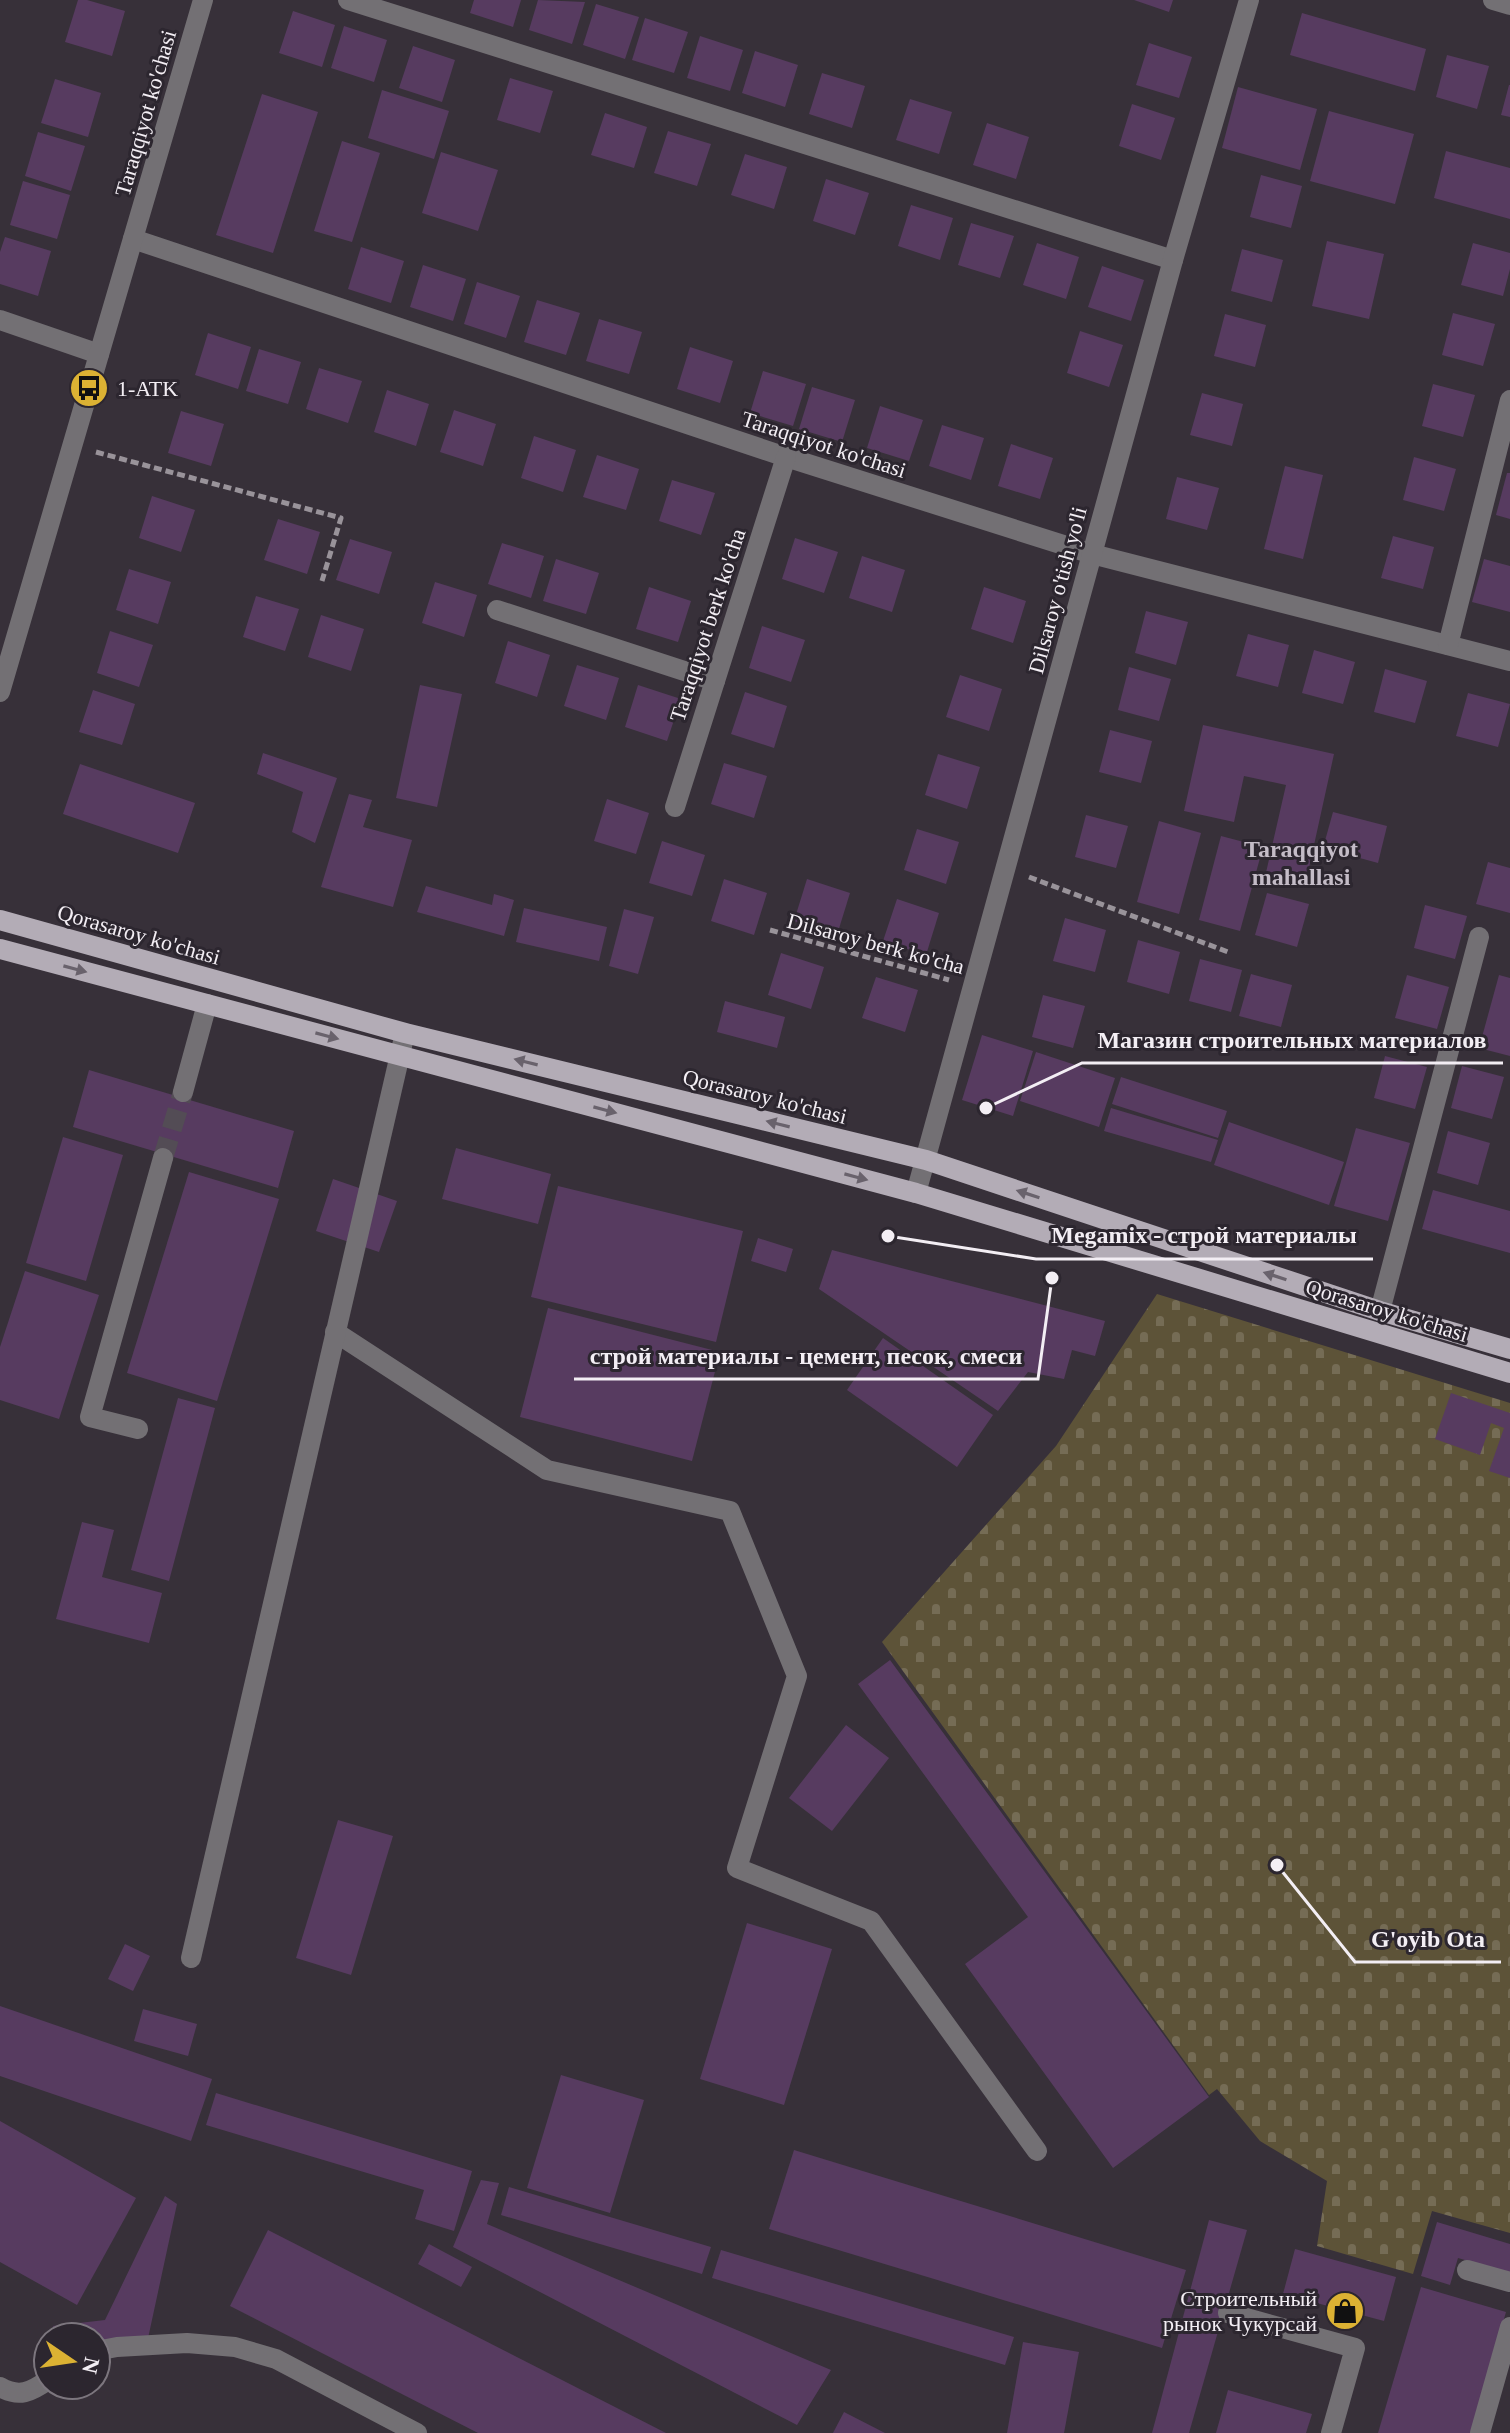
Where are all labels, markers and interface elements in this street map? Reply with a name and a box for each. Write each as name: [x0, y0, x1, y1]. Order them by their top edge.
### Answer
street label: Taraqqiyot ko'chasi: [110, 27, 181, 199]
bus stop icon: 1-ATK: [68, 367, 110, 409]
place label: 1-ATK: [117, 376, 178, 401]
street label: Taraqqiyot ko'chasi: [738, 406, 909, 483]
street label: Dilsaroy o'tish yo'li: [1023, 504, 1092, 676]
street label: Taraqqiyot berk ko'cha: [664, 525, 751, 725]
district label: Taraqqiyot mahallasi: [1244, 836, 1358, 890]
street label: Qorasaroy ko'chasi: [55, 899, 223, 970]
street label: Dilsaroy berk ko'cha: [785, 908, 967, 979]
one-way arrow: [64, 963, 88, 976]
callout: Магазин строительных материалов: [1082, 1015, 1503, 1063]
text: Магазин строительных материалов: [1097, 1027, 1487, 1053]
one-way arrow: [314, 1030, 339, 1042]
one-way arrow: [513, 1056, 538, 1068]
street label: Qorasaroy ko'chasi: [680, 1064, 850, 1129]
one-way arrow: [593, 1104, 618, 1117]
one-way arrow: [766, 1118, 791, 1130]
one-way arrow: [844, 1172, 869, 1184]
one-way arrow: [1016, 1188, 1040, 1200]
callout: Megamix - строй материалы: [1036, 1211, 1373, 1259]
text: Megamix - строй материалы: [1051, 1222, 1357, 1248]
one-way arrow: [1263, 1270, 1287, 1282]
street label: Qorasaroy ko'chasi: [1303, 1274, 1471, 1347]
callout: строй материалы - цемент, песок, смеси: [574, 1331, 1038, 1379]
text: строй материалы - цемент, песок, смеси: [590, 1343, 1022, 1369]
callout: G'oyib Ota: [1355, 1914, 1501, 1962]
text: G'oyib Ota: [1371, 1926, 1485, 1952]
place label: Строительный рынок Чукурсай: [1163, 2286, 1317, 2336]
shop icon: Строительный рынок Чукурсай: [1324, 2290, 1366, 2332]
north arrow: [32, 2321, 112, 2401]
text: N: [77, 2355, 105, 2376]

